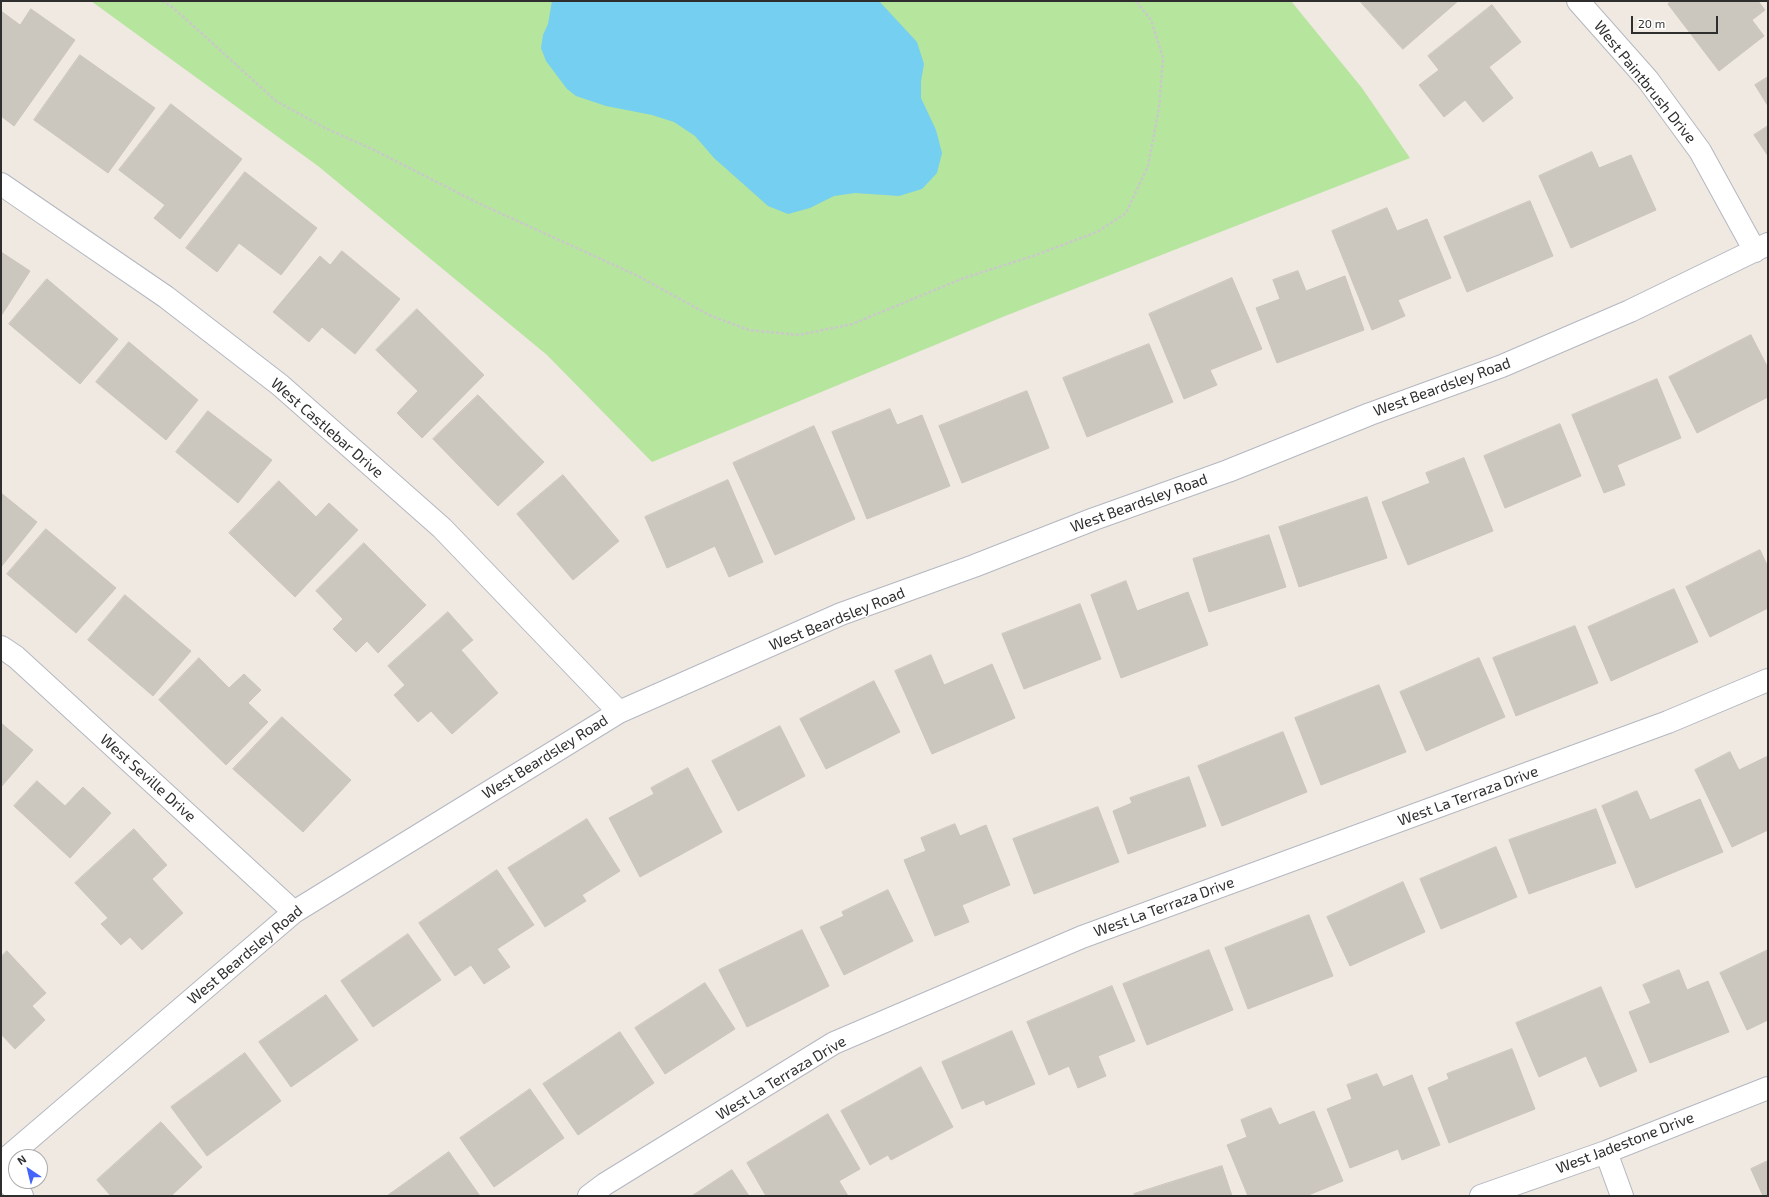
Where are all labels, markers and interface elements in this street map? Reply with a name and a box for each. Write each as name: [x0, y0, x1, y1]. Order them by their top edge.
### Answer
scale bar: [1633, 8, 1720, 34]
text: 20 m: [1638, 16, 1665, 30]
street label: West Paintbrush Drive: [1590, 17, 1700, 147]
street label: West Beardsley Road: [1371, 354, 1513, 420]
street label: West Castlebar Drive: [267, 374, 387, 482]
street label: West Beardsley Road: [1068, 470, 1210, 536]
street label: West Beardsley Road: [767, 584, 907, 654]
street label: West Beardsley Road: [479, 711, 611, 803]
street label: West Seville Drive: [96, 730, 200, 826]
street label: West La Terraza Drive: [1395, 762, 1541, 830]
street label: West La Terraza Drive: [1091, 873, 1237, 941]
street label: West Beardsley Road: [184, 902, 306, 1008]
street label: West La Terraza Drive: [713, 1032, 849, 1124]
street label: West Jadestone Drive: [1554, 1108, 1696, 1178]
north arrow: [8, 1149, 48, 1189]
text: N: [14, 1152, 28, 1167]

